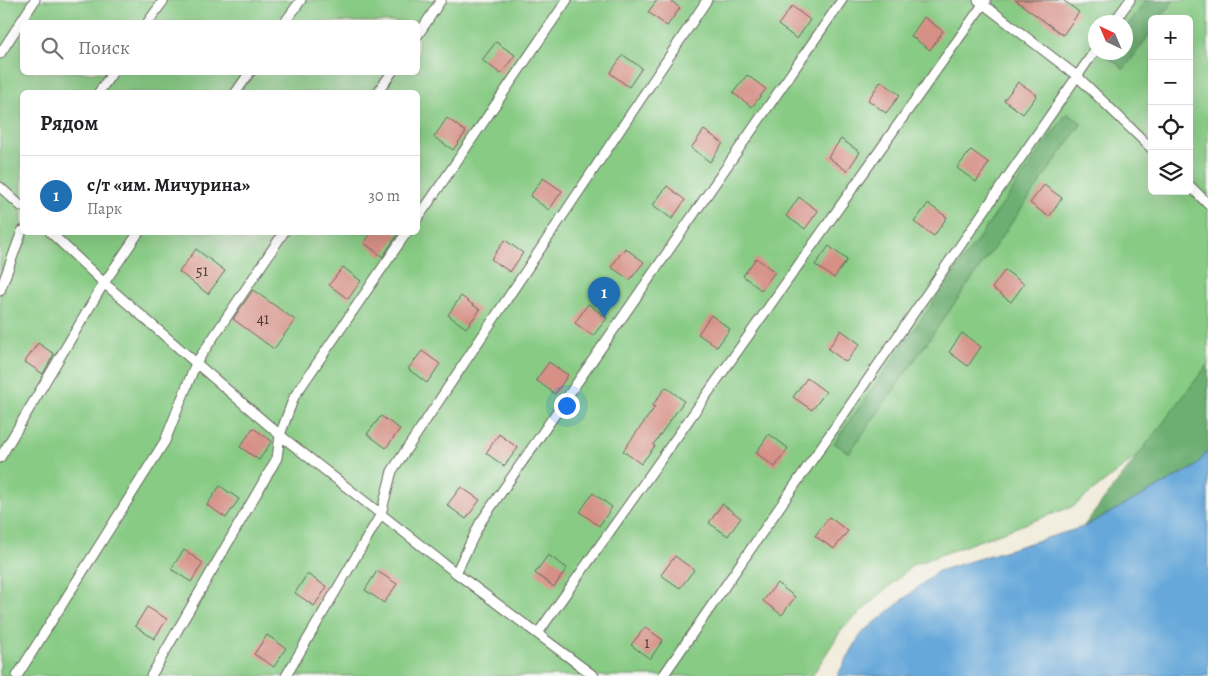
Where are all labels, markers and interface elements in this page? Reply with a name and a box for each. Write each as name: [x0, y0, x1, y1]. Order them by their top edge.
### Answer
north arrow: [1088, 15, 1133, 60]
map controls: [1148, 15, 1193, 195]
button: +: [1148, 15, 1193, 60]
search box: [20, 20, 420, 75]
icon: search: [38, 34, 66, 62]
text: Поиск: [78, 35, 130, 61]
button: −: [1148, 60, 1193, 105]
button: locate: [1148, 105, 1193, 150]
text: Рядом: [40, 109, 98, 137]
button: layers: [1148, 150, 1193, 195]
text: с/т «им. Мичурина»: [87, 172, 250, 198]
text: 1: [53, 185, 59, 207]
text: 30 m: [368, 185, 400, 207]
text: Парк: [87, 198, 122, 220]
house number: 51: [196, 260, 209, 282]
pin: 1: [588, 277, 620, 318]
house number: 41: [257, 308, 270, 330]
your location: [554, 393, 580, 419]
house number: 1: [644, 632, 650, 654]

